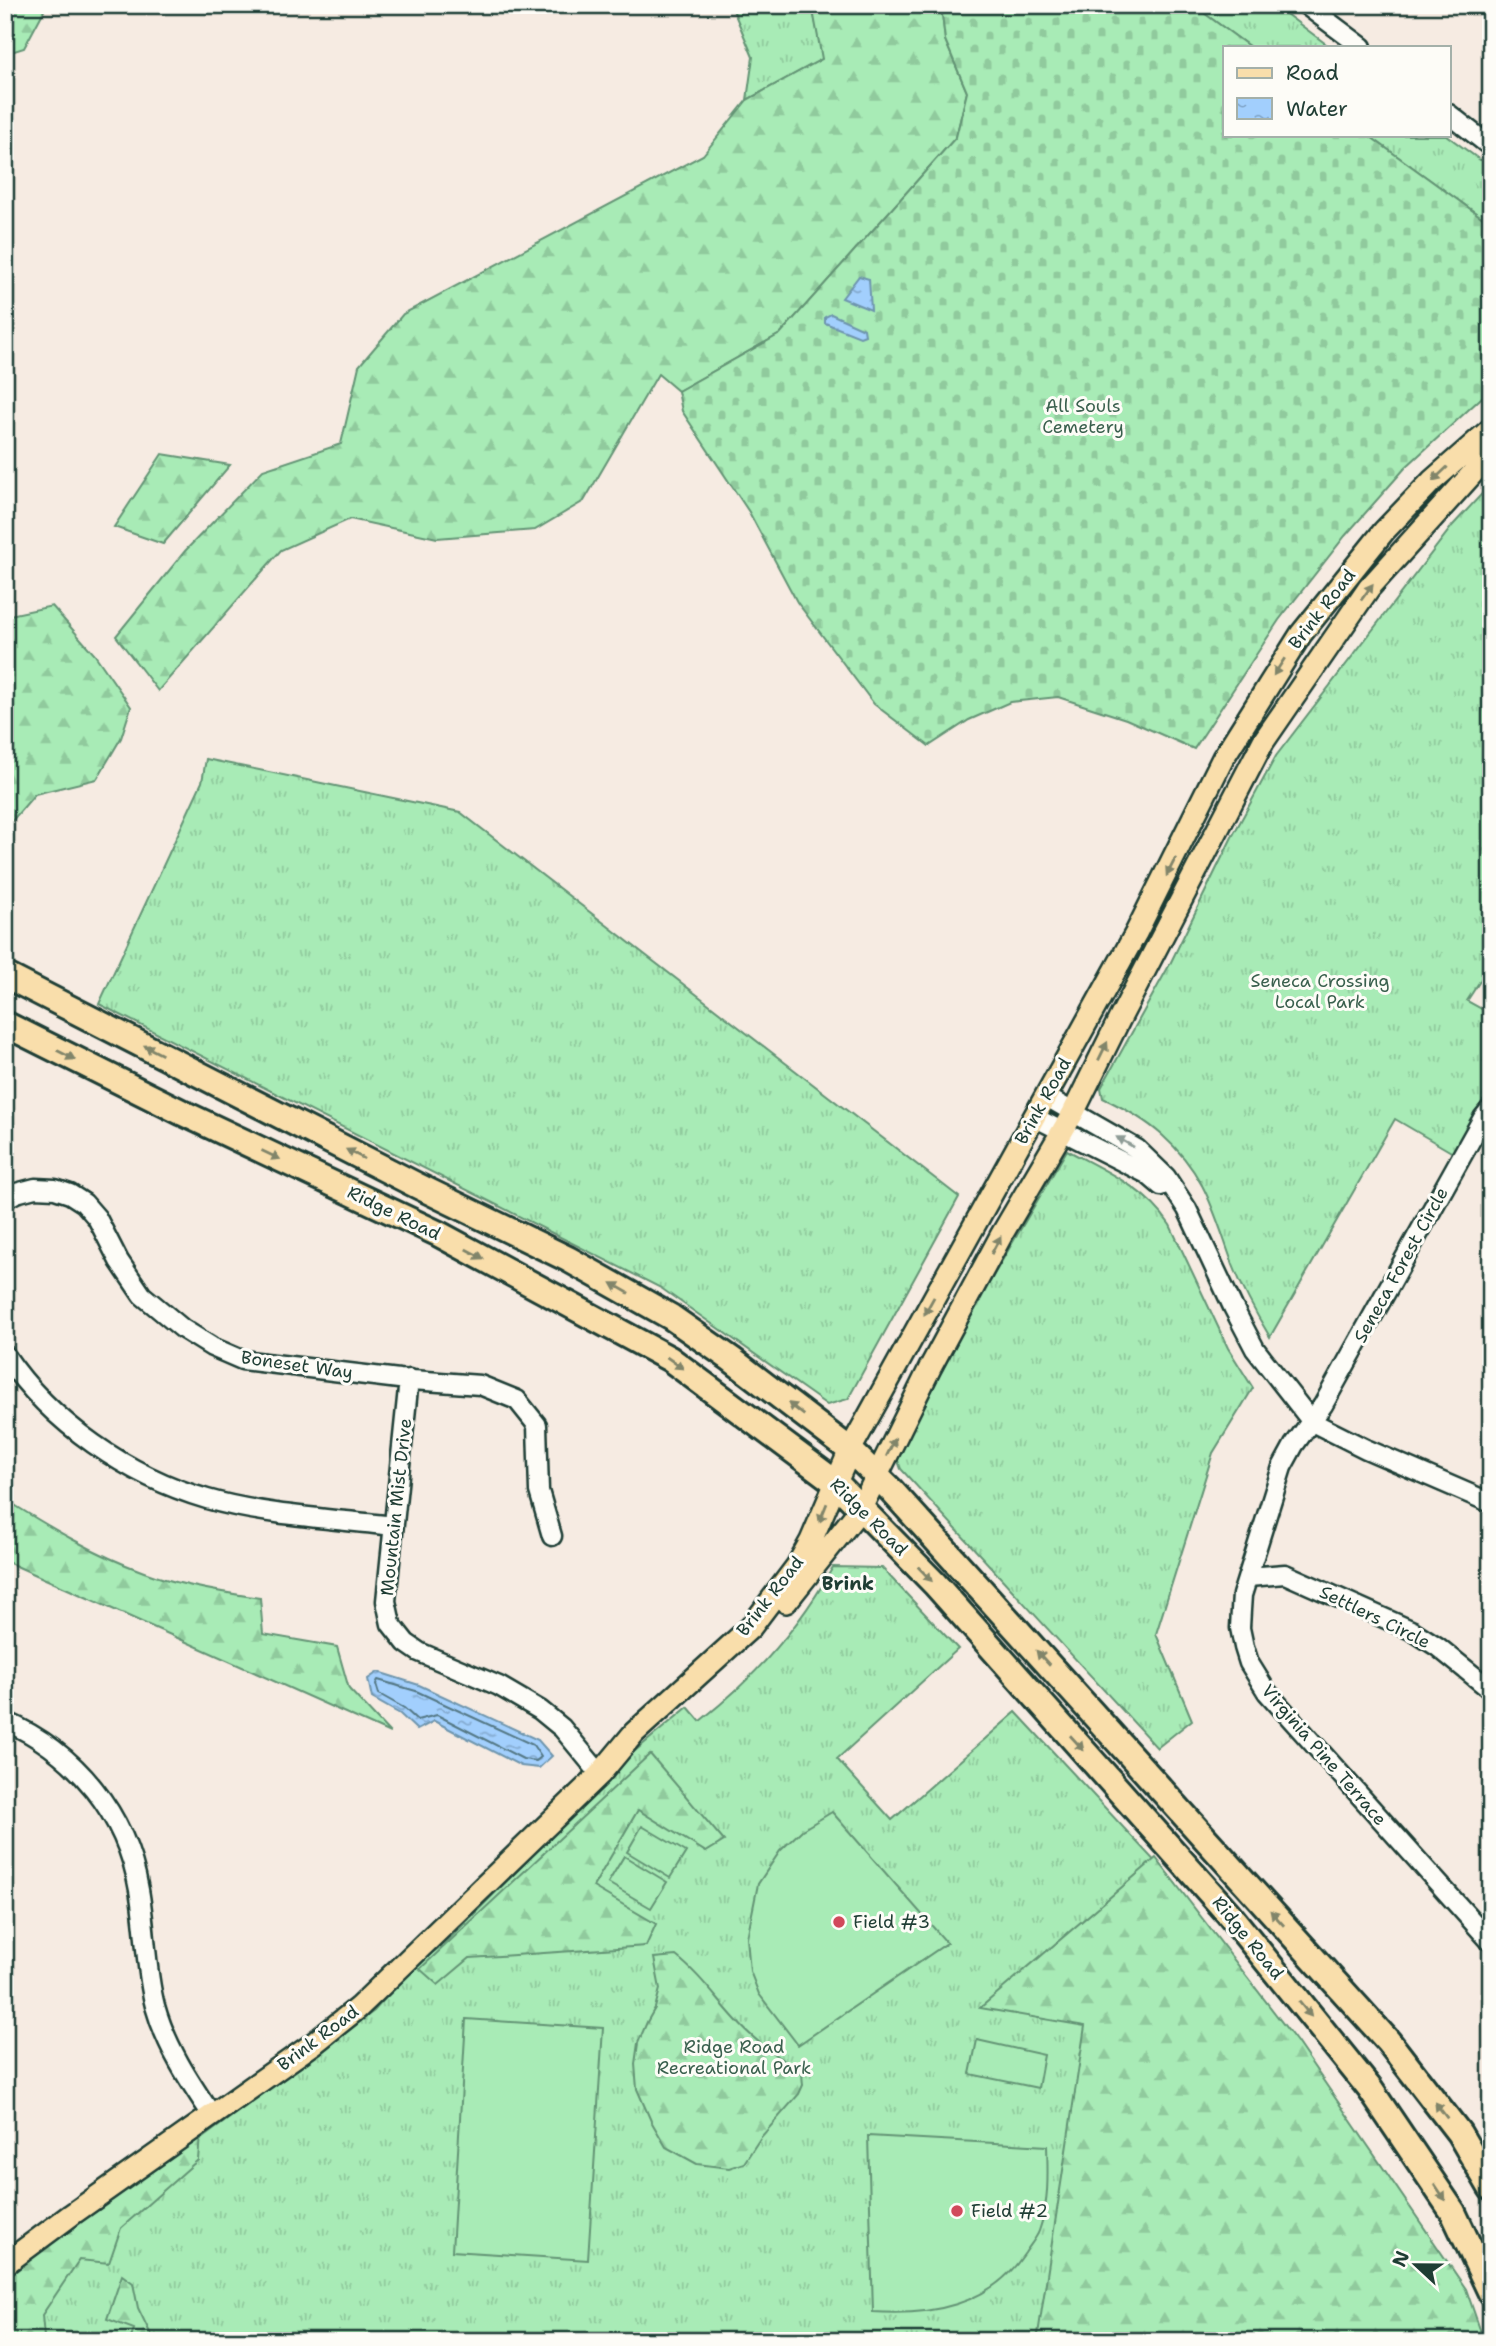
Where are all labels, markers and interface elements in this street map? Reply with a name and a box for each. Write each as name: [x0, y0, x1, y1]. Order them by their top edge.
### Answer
legend: [1223, 46, 1450, 136]
text: Road: [1286, 59, 1339, 87]
text: Water: [1286, 95, 1348, 123]
park label: All Souls Cemetery: [1042, 394, 1124, 439]
one-way arrow: [1432, 465, 1449, 481]
street label: Brink Road: [1283, 564, 1361, 654]
one-way arrow: [1359, 583, 1373, 601]
one-way arrow: [1273, 658, 1286, 677]
one-way arrow: [1165, 857, 1176, 877]
park label: Seneca Crossing Local Park: [1250, 969, 1390, 1014]
one-way arrow: [1098, 1041, 1109, 1061]
one-way arrow: [143, 1044, 162, 1056]
one-way arrow: [56, 1049, 76, 1060]
street label: Brink Road: [1009, 1053, 1077, 1149]
one-way arrow: [1115, 1136, 1134, 1148]
one-way arrow: [345, 1148, 365, 1159]
one-way arrow: [261, 1149, 281, 1160]
street label: Ridge Road: [343, 1180, 445, 1246]
street label: Seneca Forest Circle: [1348, 1183, 1454, 1347]
one-way arrow: [990, 1235, 1002, 1255]
one-way arrow: [466, 1248, 485, 1260]
one-way arrow: [610, 1282, 629, 1294]
one-way arrow: [923, 1296, 935, 1316]
street label: Boneset Way: [240, 1345, 354, 1385]
one-way arrow: [666, 1356, 684, 1370]
one-way arrow: [787, 1401, 805, 1416]
street label: Mountain Mist Drive: [375, 1417, 417, 1597]
one-way arrow: [885, 1437, 896, 1457]
street label: Ridge Road: [825, 1473, 913, 1561]
one-way arrow: [818, 1503, 829, 1524]
street label: Brink Road: [731, 1551, 809, 1641]
one-way arrow: [917, 1565, 933, 1582]
district label: Brink: [822, 1571, 874, 1596]
street label: Settlers Circle: [1316, 1580, 1434, 1654]
one-way arrow: [1036, 1650, 1051, 1667]
street label: Virginia Pine Terrace: [1256, 1679, 1392, 1831]
one-way arrow: [1069, 1735, 1084, 1752]
street label: Ridge Road: [1207, 1891, 1289, 1985]
place label: Field #3: [853, 1910, 930, 1934]
one-way arrow: [1270, 1910, 1286, 1927]
marker: Field #3: [831, 1914, 847, 1930]
one-way arrow: [1298, 1999, 1313, 2017]
street label: Brink Road: [272, 2000, 364, 2076]
park label: Ridge Road Recreational Park: [657, 2035, 811, 2080]
one-way arrow: [1434, 2101, 1448, 2119]
one-way arrow: [1433, 2183, 1447, 2201]
place label: Field #2: [971, 2199, 1048, 2223]
marker: Field #2: [949, 2203, 965, 2219]
north arrow: [1380, 2230, 1450, 2300]
text: N: [1386, 2247, 1415, 2270]

